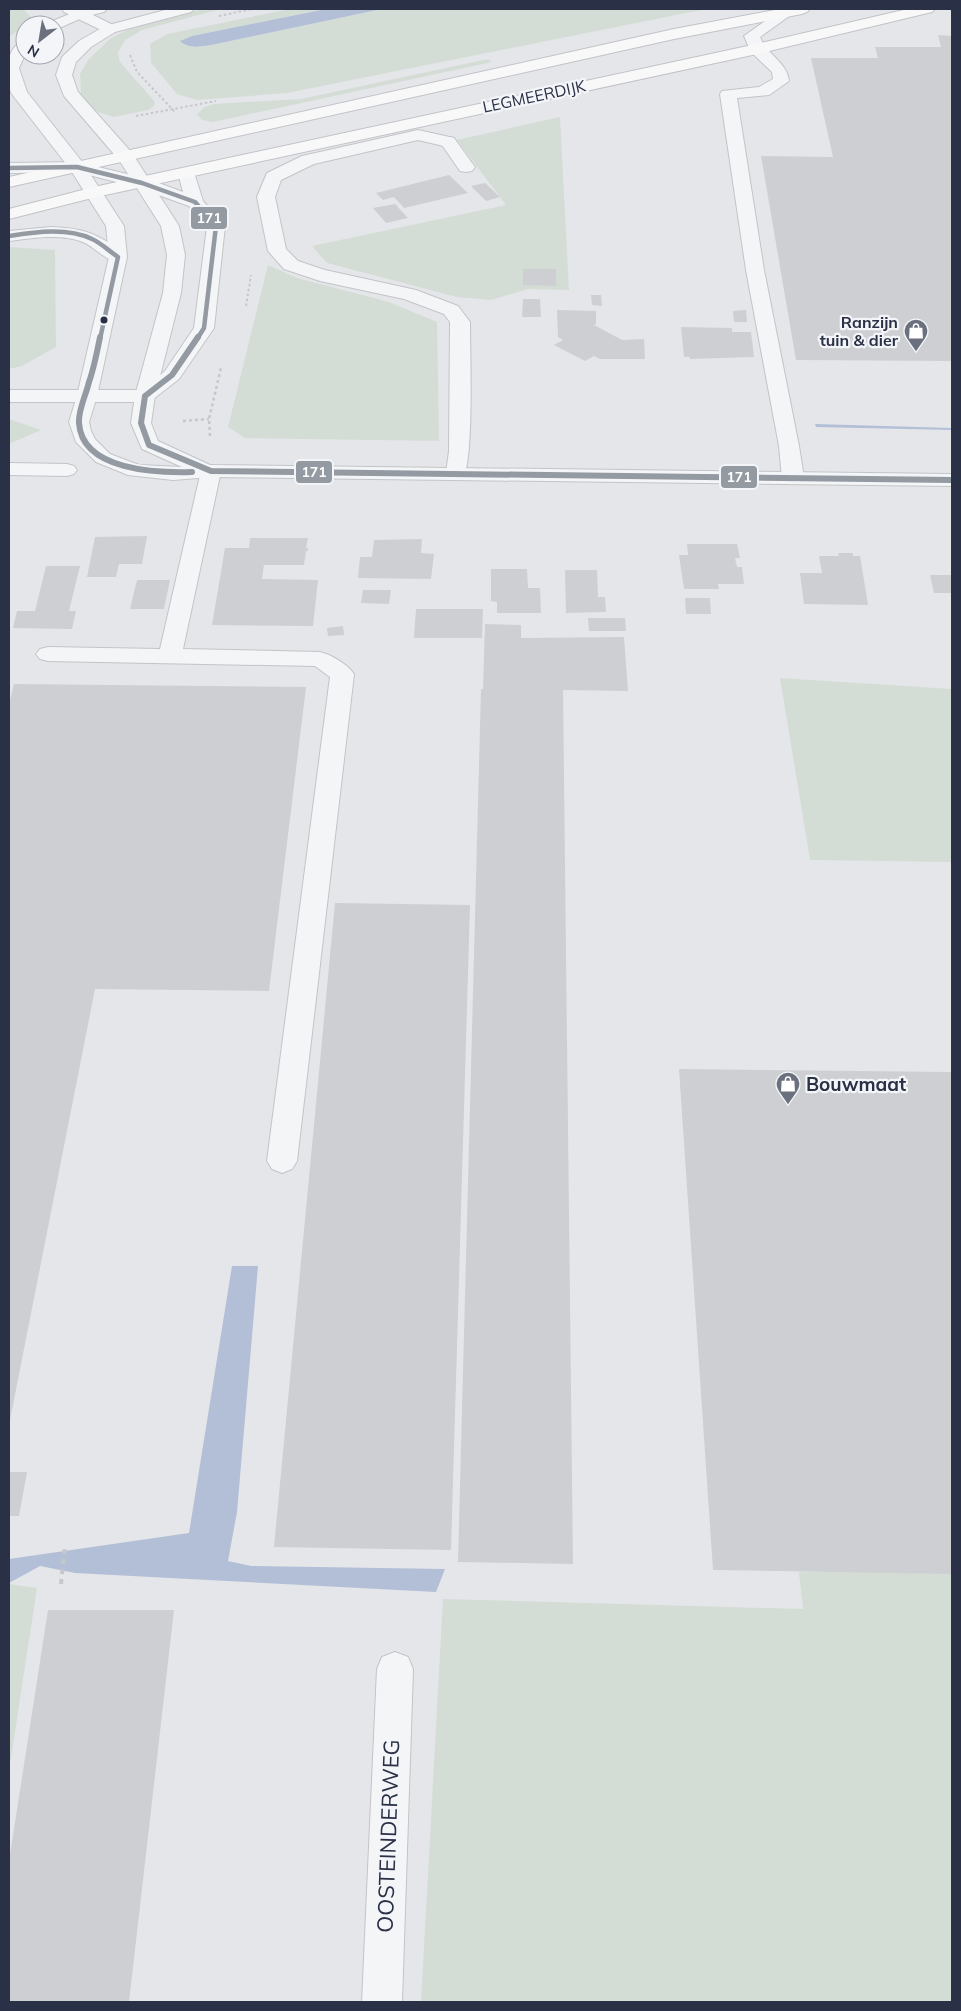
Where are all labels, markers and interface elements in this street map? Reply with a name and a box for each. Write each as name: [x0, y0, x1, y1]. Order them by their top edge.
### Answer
north arrow: [15, 15, 65, 65]
text: N: [24, 41, 42, 62]
street label: LEGMEERDIJK: [481, 75, 588, 117]
line badge: 171: [190, 206, 228, 230]
text: 171: [196, 209, 222, 227]
place label: Ranzijn tuin & dier: [820, 312, 899, 350]
unlabelled marker: [99, 315, 109, 325]
shop icon: Ranzijn tuin & dier: [903, 318, 929, 352]
line badge: 171: [295, 460, 333, 484]
text: 171: [301, 463, 327, 481]
line badge: 171: [720, 465, 758, 489]
text: 171: [726, 468, 752, 486]
shop icon: Bouwmaat: [775, 1071, 801, 1105]
place label: Bouwmaat: [806, 1072, 906, 1096]
street label: OOSTEINDERWEG: [371, 1739, 405, 1933]

